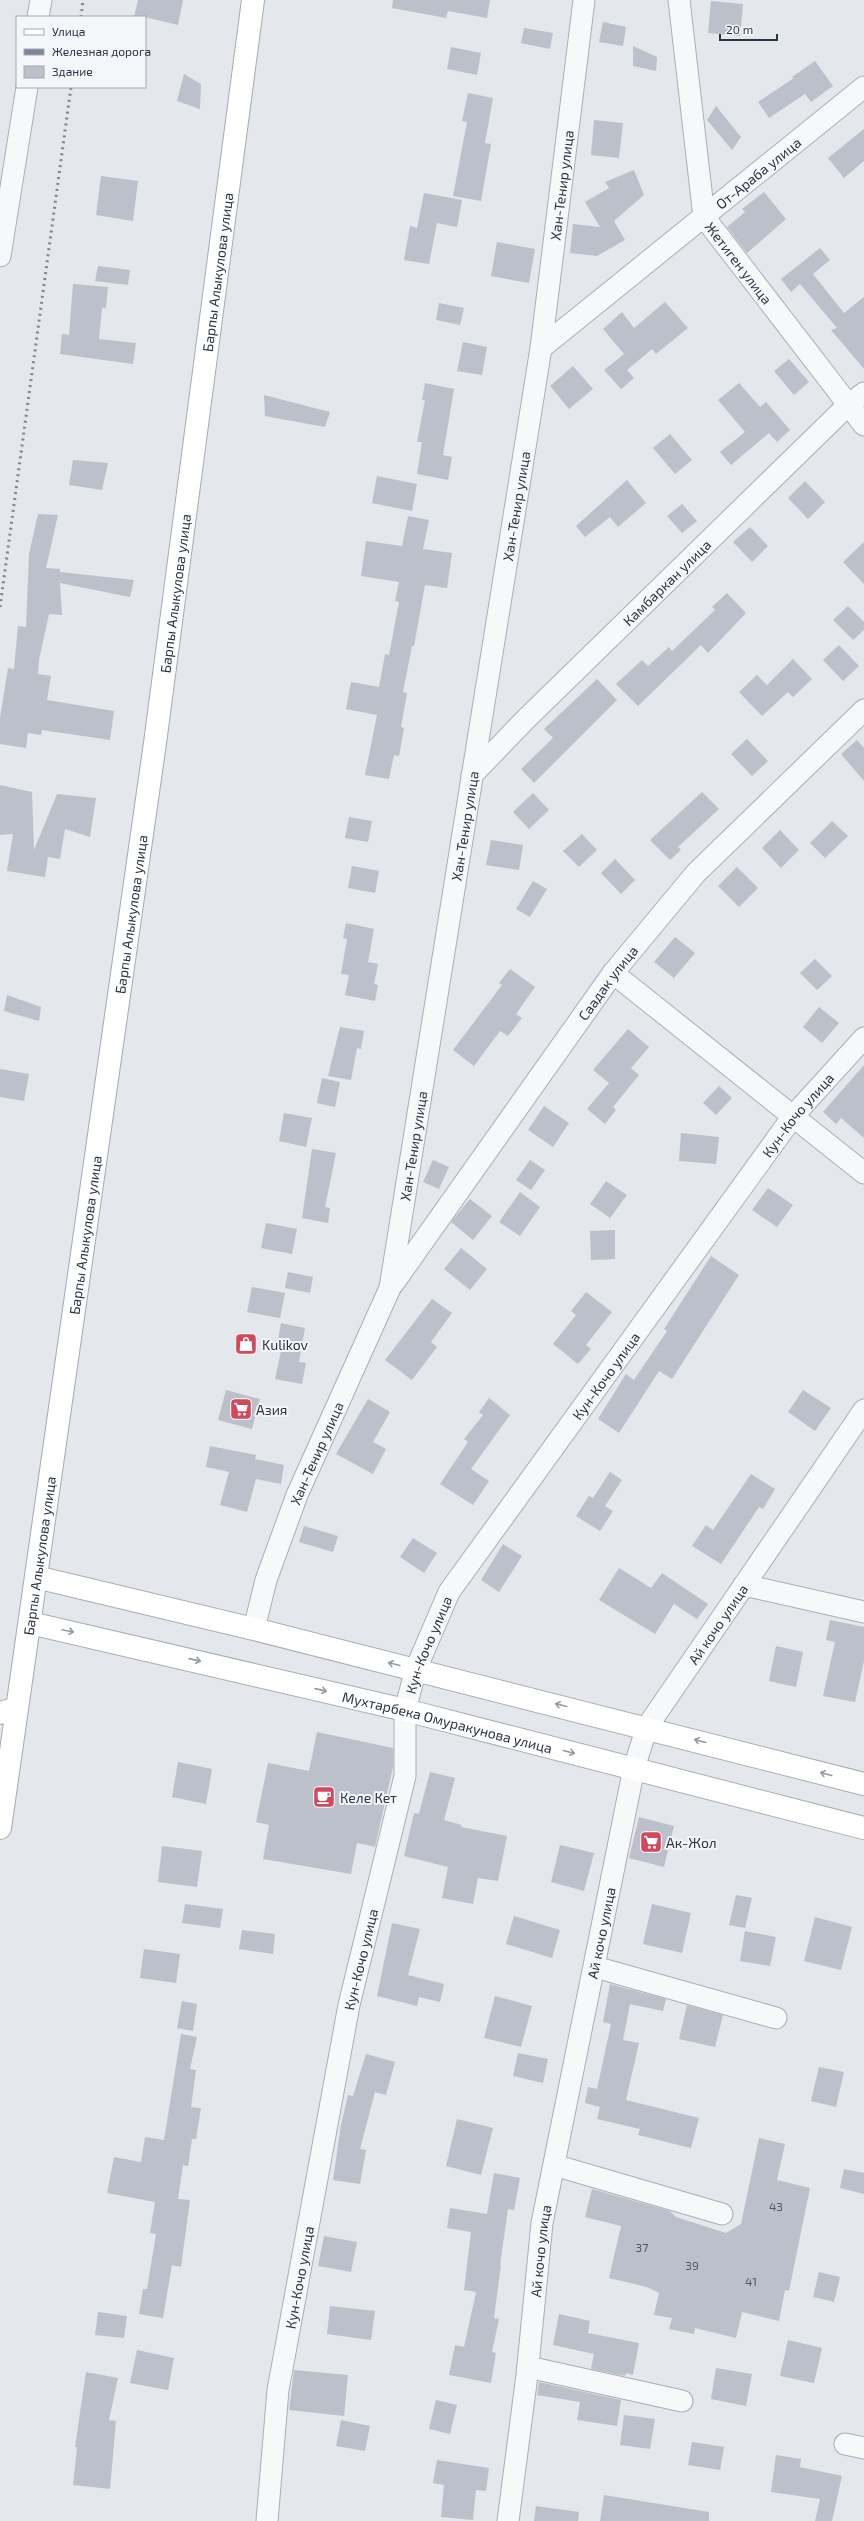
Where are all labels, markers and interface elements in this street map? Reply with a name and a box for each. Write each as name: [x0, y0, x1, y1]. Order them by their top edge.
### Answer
legend: [16, 16, 146, 88]
scale bar: [720, 16, 777, 42]
text: 20 m: [726, 22, 753, 36]
text: Улица: [52, 24, 85, 38]
text: Железная дорога: [52, 44, 151, 58]
text: Здание: [52, 64, 93, 78]
street label: Хан-Тенир улица: [546, 129, 576, 241]
street label: От-Араба улица: [712, 133, 804, 212]
street label: Барпы Алыкулова улица: [198, 191, 236, 353]
street label: Жетиген улица: [702, 218, 776, 307]
street label: Хан-Тенир улица: [498, 450, 533, 562]
street label: Барпы Алыкулова улица: [156, 513, 194, 674]
street label: Камбаркан улица: [619, 535, 714, 629]
street label: Хан-Тенир улица: [447, 770, 481, 882]
street label: Барпы Алыкулова улица: [111, 834, 150, 995]
street label: Саадак улица: [574, 942, 641, 1023]
street label: Кун-Кочо улица: [758, 1069, 837, 1160]
street label: Хан-Тенир улица: [396, 1090, 430, 1202]
street label: Барпы Алыкулова улица: [65, 1154, 104, 1316]
street label: Кун-Кочо улица: [568, 1328, 643, 1423]
shop icon: Kulikov: [233, 1331, 259, 1357]
place label: Kulikov: [262, 1336, 309, 1353]
supermarket icon: Азия: [228, 1396, 254, 1422]
street label: Хан-Тенир улица: [286, 1399, 346, 1507]
place label: Азия: [256, 1401, 287, 1418]
street label: Барпы Алыкулова улица: [19, 1475, 59, 1636]
street label: Ай кочо улица: [684, 1581, 751, 1667]
street label: Кун-Кочо улица: [401, 1593, 455, 1696]
one-way arrow: [61, 1628, 74, 1636]
one-way arrow: [188, 1657, 201, 1664]
one-way arrow: [388, 1659, 401, 1667]
one-way arrow: [314, 1687, 327, 1694]
street label: Мухтарбека Омуракунова улица: [341, 1687, 554, 1756]
one-way arrow: [555, 1701, 568, 1709]
one-way arrow: [694, 1737, 707, 1744]
one-way arrow: [563, 1749, 576, 1756]
one-way arrow: [820, 1770, 833, 1777]
cafe icon: Келе Кет: [311, 1784, 337, 1810]
place label: Келе Кет: [340, 1789, 397, 1806]
supermarket icon: Ак-Жол: [638, 1829, 664, 1855]
place label: Ак-Жол: [666, 1834, 717, 1851]
street label: Ай кочо улица: [583, 1885, 618, 1980]
street label: Кун-Кочо улица: [340, 1907, 381, 2011]
house number: 43: [769, 2199, 783, 2213]
street label: Ай кочо улица: [526, 2203, 554, 2298]
street label: Кун-Кочо улица: [281, 2225, 317, 2330]
house number: 37: [636, 2240, 648, 2254]
house number: 39: [685, 2258, 699, 2272]
house number: 41: [745, 2274, 757, 2288]

